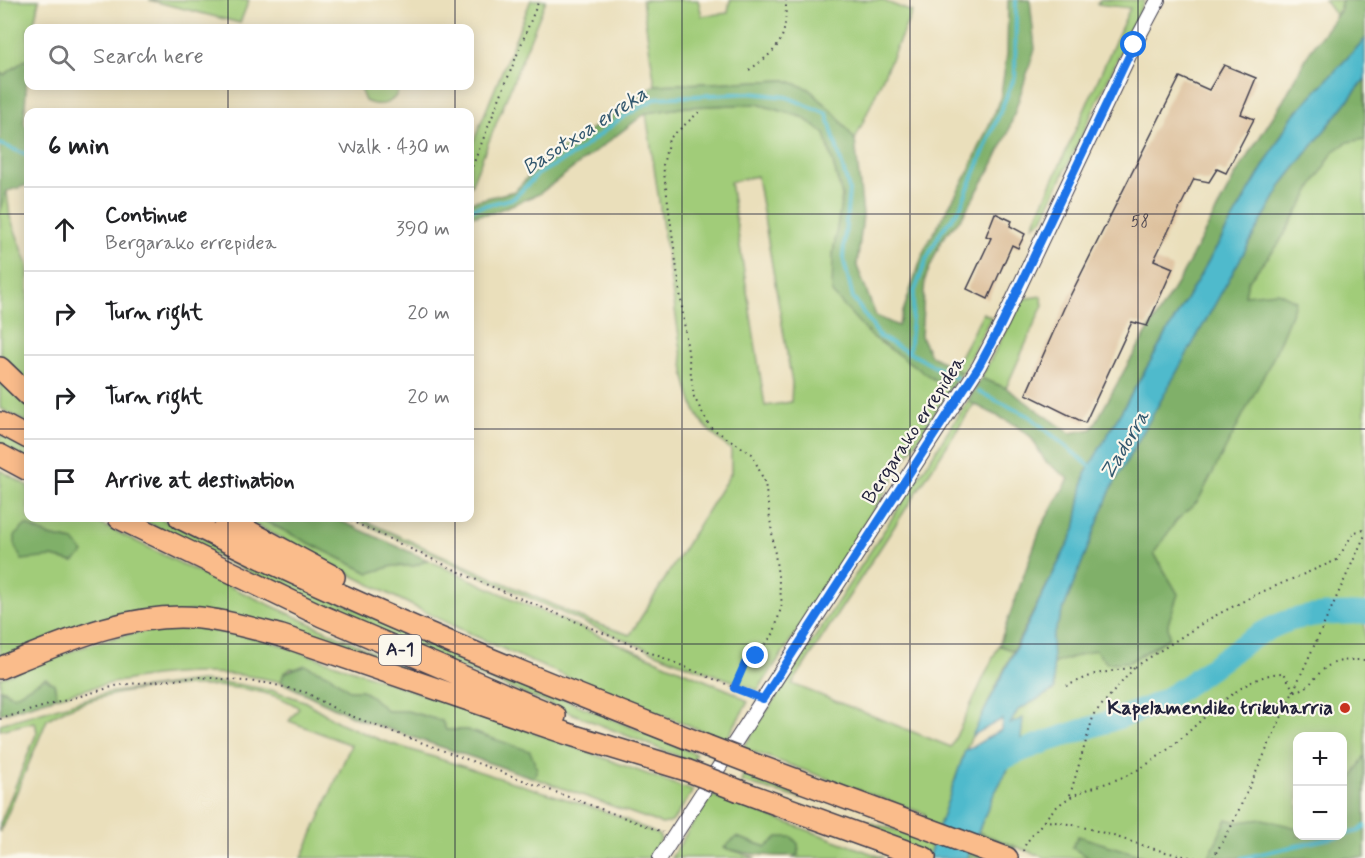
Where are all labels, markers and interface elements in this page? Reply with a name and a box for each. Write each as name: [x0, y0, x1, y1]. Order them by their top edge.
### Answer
search box: [24, 24, 474, 90]
route start: [1120, 31, 1146, 57]
icon: search: [45, 41, 78, 74]
text: Search here: [93, 43, 204, 71]
water label: Basotxoa erreka: [517, 80, 653, 182]
text: 6 min: [48, 130, 110, 164]
text: Walk · 430 m: [338, 134, 450, 161]
text: Continue: [105, 202, 187, 230]
house number: 58: [1131, 211, 1149, 232]
icon: ahead: [48, 213, 81, 246]
text: 390 m: [396, 216, 450, 243]
text: Bergarako errepidea: [105, 230, 277, 257]
icon: right: [48, 297, 81, 330]
text: Turn right: [105, 299, 203, 327]
text: 20 m: [407, 300, 450, 327]
street label: Bergarako errepidea: [856, 350, 973, 510]
icon: right: [48, 381, 81, 414]
text: Turn right: [105, 383, 203, 411]
text: 20 m: [407, 384, 450, 411]
water label: Zadorra: [1093, 404, 1157, 485]
icon: arrive: [48, 465, 81, 498]
text: Arrive at destination: [105, 467, 295, 495]
road number: A-1: [379, 635, 421, 665]
route end: [742, 642, 768, 668]
place label: Kapelamendiko trikuharria: [1107, 695, 1333, 722]
marker: Kapelamendiko trikuharria: [1338, 701, 1352, 715]
map controls: [1293, 732, 1347, 840]
button: +: [1293, 732, 1347, 786]
button: −: [1293, 786, 1347, 840]

